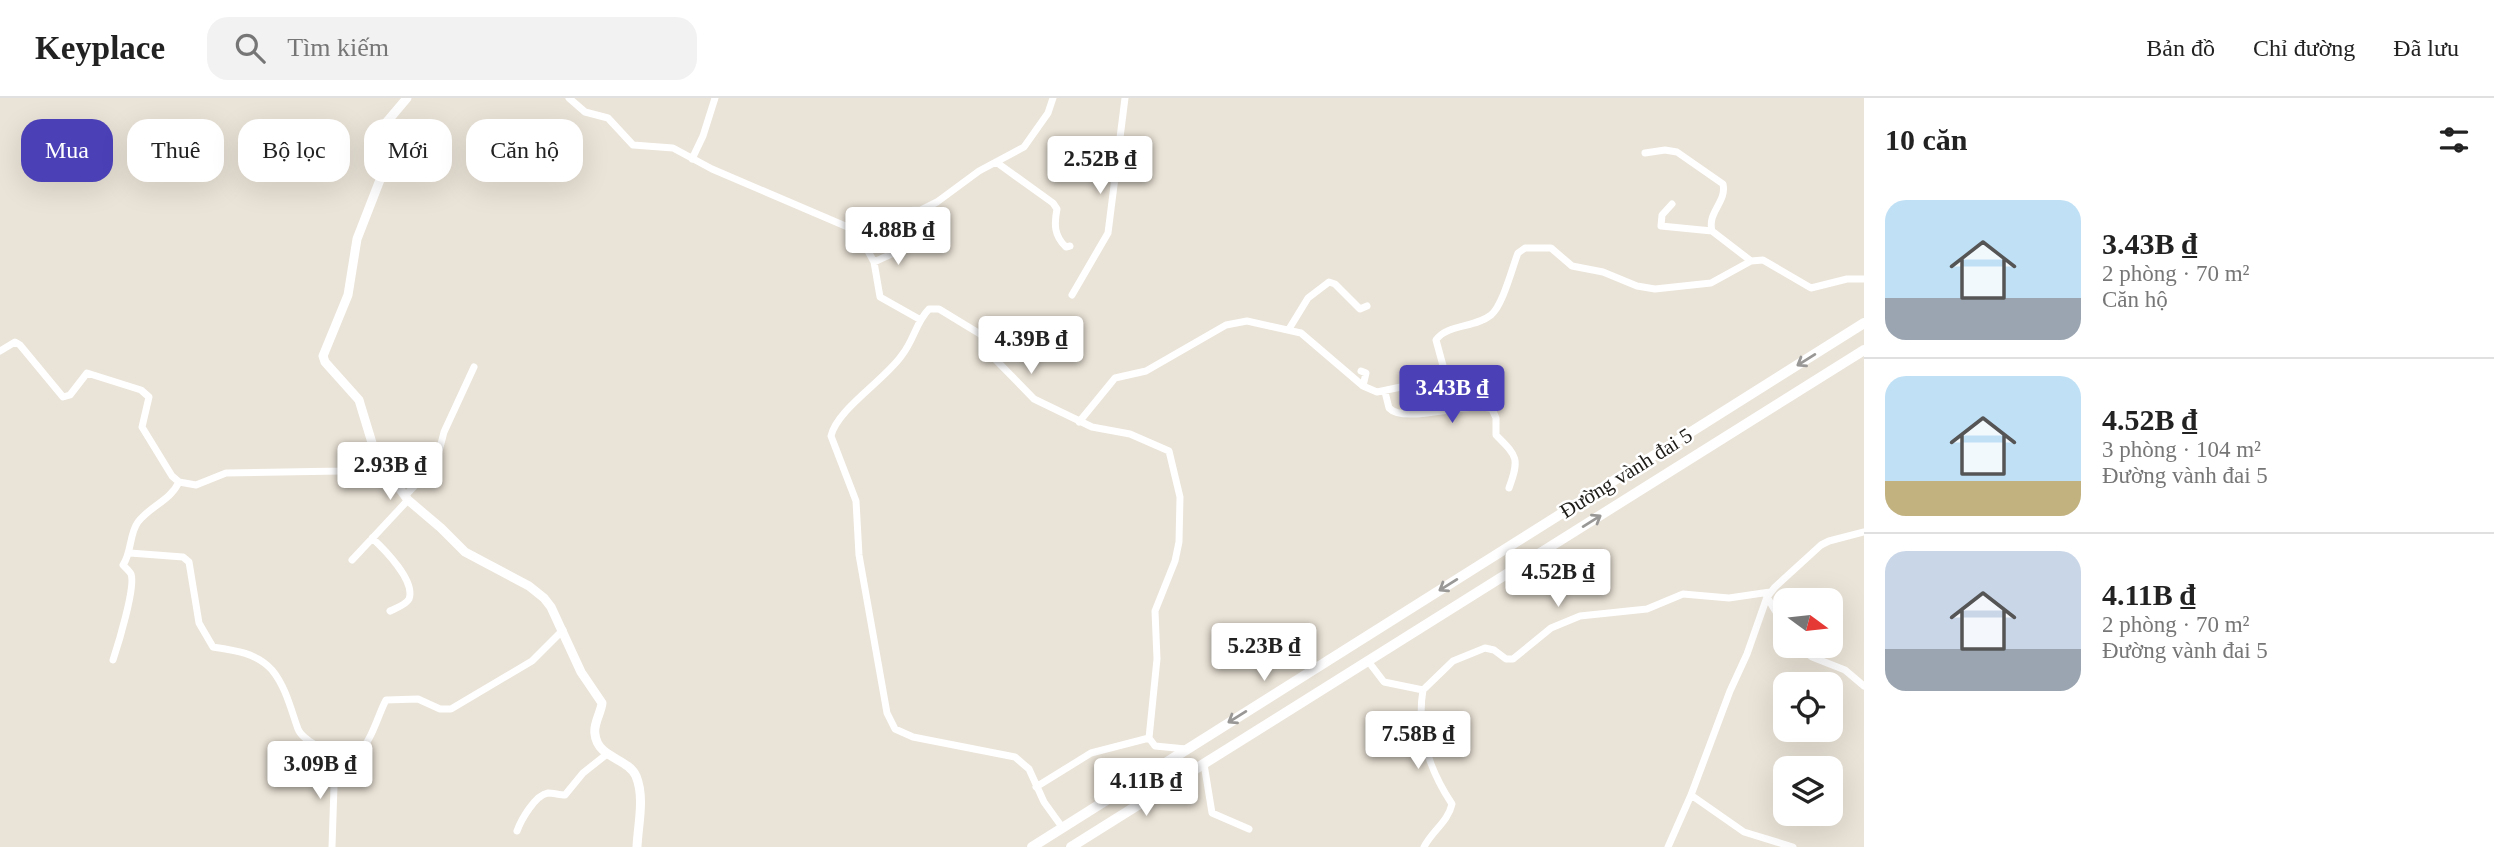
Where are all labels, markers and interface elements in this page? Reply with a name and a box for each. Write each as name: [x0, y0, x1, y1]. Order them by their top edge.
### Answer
search box: [207, 17, 697, 80]
icon: search: [231, 29, 269, 67]
text: Keyplace: [35, 30, 165, 66]
text: Tìm kiếm: [287, 33, 389, 62]
text: Bản đồ: [2146, 35, 2215, 61]
text: Chỉ đường: [2253, 35, 2355, 61]
text: Đã lưu: [2393, 35, 2459, 61]
chip: Mua: [21, 119, 113, 182]
chip: Thuê: [127, 119, 224, 182]
chip: Bộ lọc: [238, 119, 350, 182]
chip: Mới: [364, 119, 452, 182]
chip: Căn hộ: [466, 119, 583, 182]
icon: filters: [2435, 121, 2473, 159]
text: 10 căn: [1885, 123, 1968, 156]
pin: 2.52B ₫: [1035, 136, 1165, 196]
text: 2.52B ₫: [1063, 146, 1137, 171]
pin: 4.88B ₫: [833, 208, 963, 267]
text: 4.88B ₫: [861, 217, 935, 242]
text: 3.43B ₫: [2102, 227, 2197, 260]
icon: home: [1941, 228, 2025, 312]
text: 2 phòng · 70 m²: [2102, 261, 2249, 286]
text: Căn hộ: [2102, 287, 2168, 312]
pin: 4.39B ₫: [966, 316, 1096, 376]
text: 4.39B ₫: [994, 326, 1068, 351]
one-way arrow: [1797, 353, 1817, 367]
pin: 3.43B ₫: [1387, 366, 1517, 425]
text: 3.43B ₫: [1415, 375, 1489, 400]
text: 4.52B ₫: [2102, 403, 2197, 436]
icon: home: [1941, 404, 2025, 488]
street label: Đường vành đai 5: [1555, 423, 1697, 523]
text: 3 phòng · 104 m²: [2102, 437, 2261, 462]
pin: 2.93B ₫: [325, 442, 455, 502]
text: 2.93B ₫: [353, 452, 427, 477]
text: Đường vành đai 5: [2102, 463, 2268, 488]
one-way arrow: [1581, 513, 1601, 527]
pin: 4.52B ₫: [1493, 550, 1623, 609]
text: 4.52B ₫: [1521, 559, 1595, 584]
one-way arrow: [1438, 578, 1458, 592]
text: 4.11B ₫: [2102, 578, 2196, 611]
icon: home: [1941, 579, 2025, 663]
north arrow: [1773, 588, 1843, 658]
map controls: [1773, 588, 1843, 826]
text: 2 phòng · 70 m²: [2102, 612, 2249, 637]
pin: 5.23B ₫: [1199, 624, 1329, 683]
text: 5.23B ₫: [1227, 633, 1301, 658]
text: Đường vành đai 5: [2102, 638, 2268, 663]
button: locate: [1773, 672, 1843, 742]
one-way arrow: [1228, 710, 1247, 725]
pin: 7.58B ₫: [1353, 712, 1483, 771]
text: 7.58B ₫: [1381, 721, 1455, 746]
pin: 3.09B ₫: [255, 742, 385, 801]
text: 3.09B ₫: [283, 751, 357, 776]
button: layers: [1773, 756, 1843, 826]
pin: 4.11B ₫: [1081, 758, 1211, 818]
text: 4.11B ₫: [1110, 768, 1182, 793]

